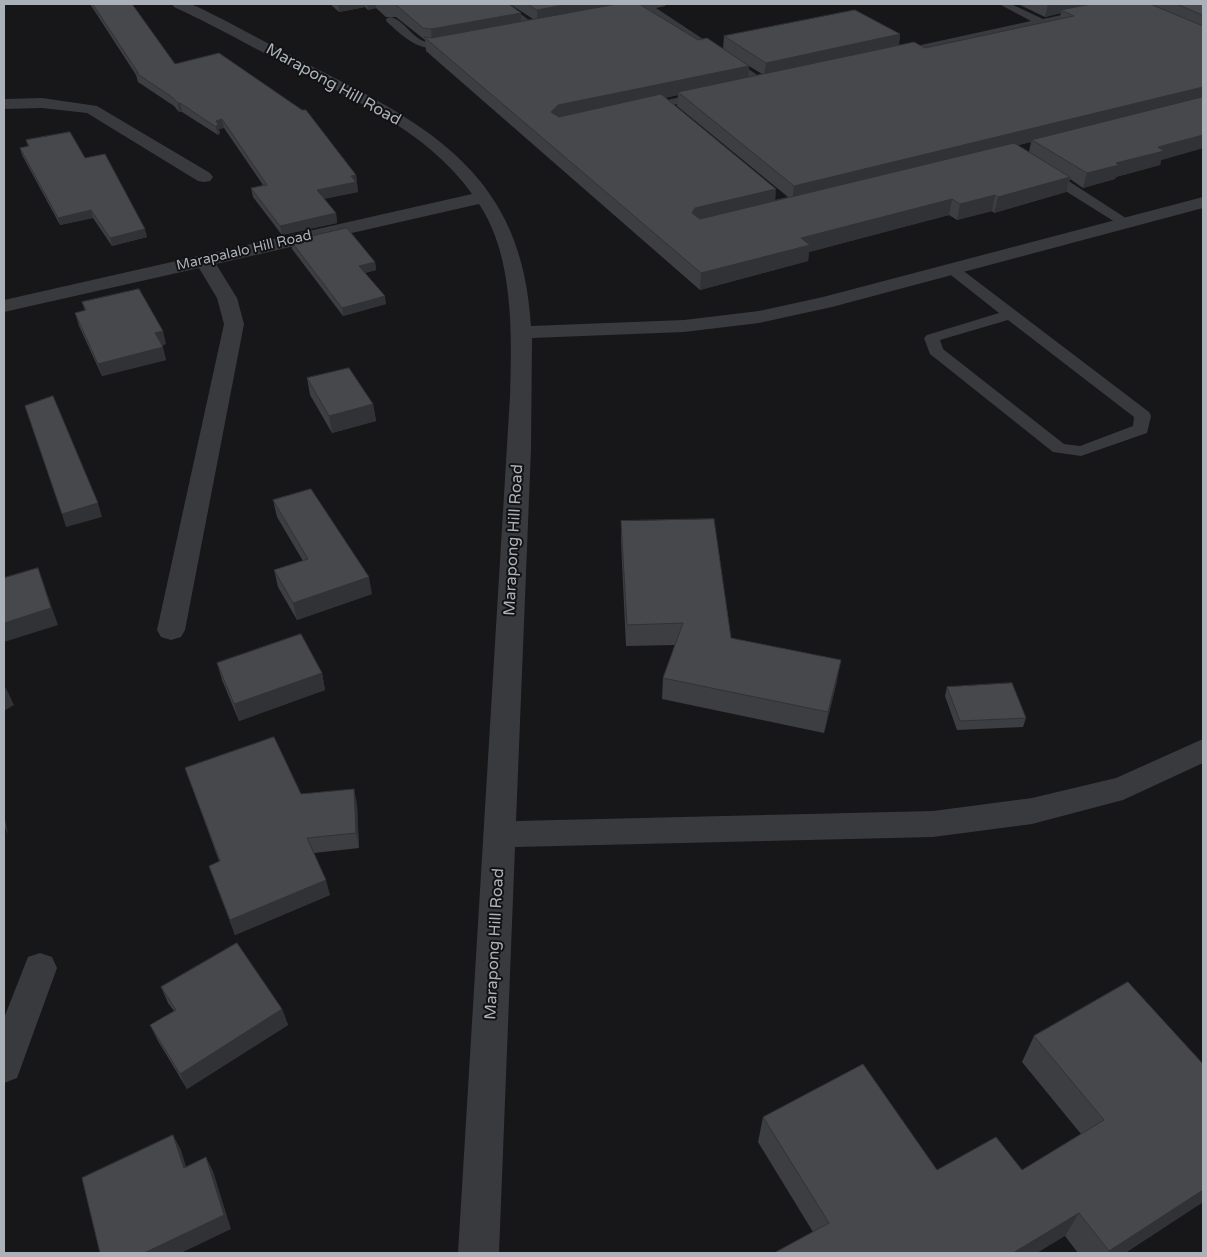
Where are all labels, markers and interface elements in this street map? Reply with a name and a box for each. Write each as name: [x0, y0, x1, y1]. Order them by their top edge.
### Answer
street label: Marapong Hill Road: [262, 40, 404, 130]
street label: Marapalalo Hill Road: [175, 227, 313, 275]
street label: Marapong Hill Road: [500, 464, 528, 616]
street label: Marapong Hill Road: [481, 868, 509, 1020]

